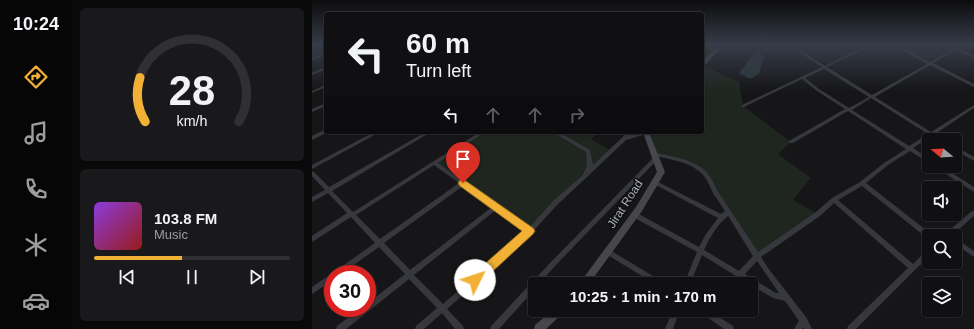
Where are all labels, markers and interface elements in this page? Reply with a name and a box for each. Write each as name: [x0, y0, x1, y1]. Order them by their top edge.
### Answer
text: 10:24: [13, 14, 59, 34]
icon: left: [340, 28, 392, 80]
text: 60 m: [406, 28, 470, 59]
text: Turn left: [406, 61, 471, 81]
icon: directions: [22, 63, 50, 91]
text: 28: [169, 67, 215, 114]
icon: left: [440, 104, 462, 126]
icon: ahead: [482, 104, 504, 126]
icon: ahead: [524, 104, 546, 126]
icon: right: [566, 104, 588, 126]
text: km/h: [177, 113, 208, 129]
icon: music: [22, 119, 50, 147]
north arrow: [922, 133, 962, 173]
map controls: [922, 133, 962, 317]
pin: [446, 142, 480, 183]
icon: arrive: [452, 148, 474, 170]
icon: phone: [22, 175, 50, 203]
street label: Jirat Road: [604, 177, 646, 231]
button: sound: [922, 181, 962, 221]
text: 103.8 FM: [154, 210, 217, 227]
text: Music: [154, 227, 188, 242]
button: search: [922, 229, 962, 269]
icon: climate: [22, 231, 50, 259]
position arrow: [454, 259, 496, 301]
speed limit sign: 30: [324, 265, 376, 317]
icon: previous: [116, 266, 138, 288]
icon: pause: [181, 266, 203, 288]
icon: next: [246, 266, 268, 288]
button: layers: [922, 277, 962, 317]
icon: car: [22, 287, 50, 315]
text: 10:25 · 1 min · 170 m: [570, 288, 716, 305]

